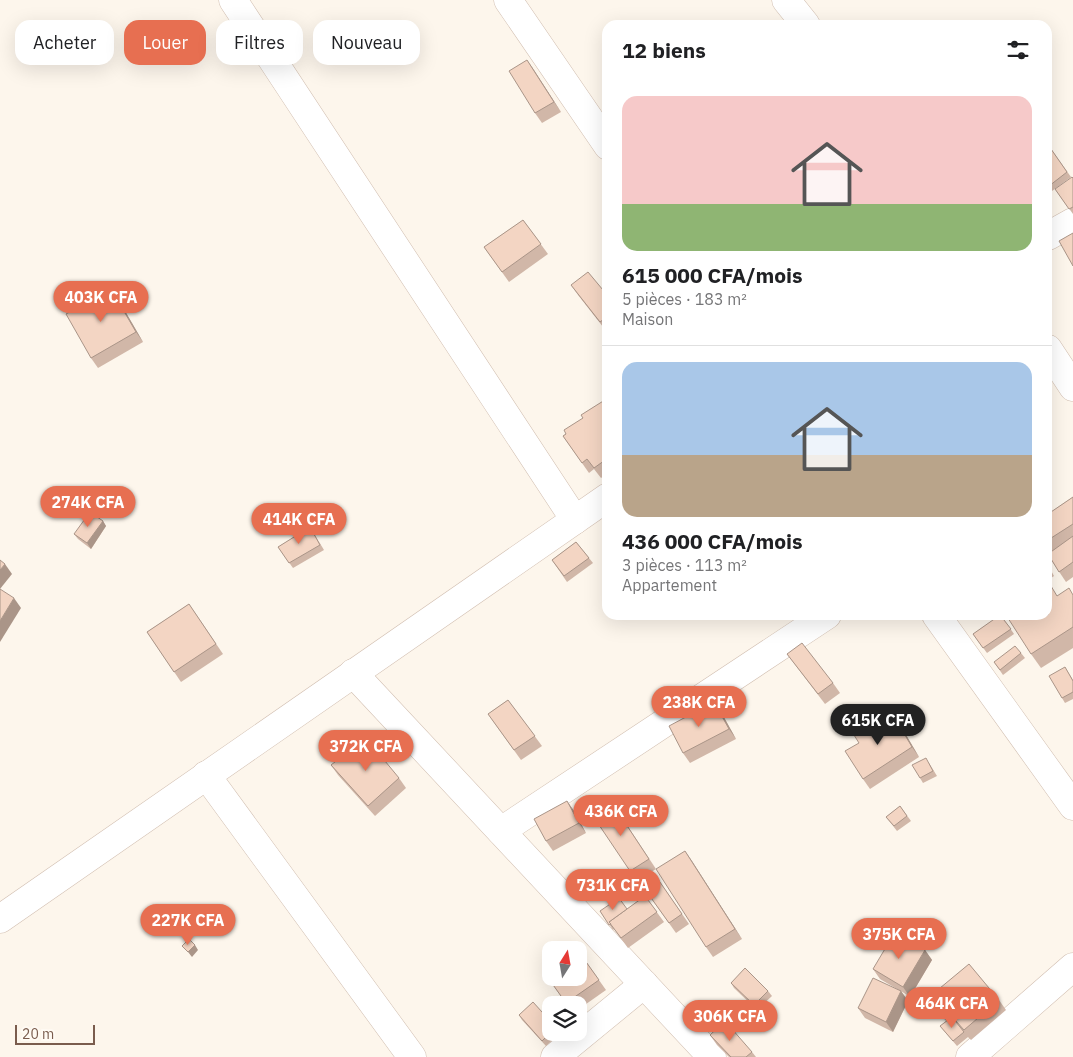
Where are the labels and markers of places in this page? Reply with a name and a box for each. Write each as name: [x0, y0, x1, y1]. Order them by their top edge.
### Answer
pin: 403K CFA: [49, 280, 153, 323]
pin: 274K CFA: [36, 486, 140, 528]
pin: 414K CFA: [247, 502, 351, 545]
pin: 238K CFA: [647, 686, 751, 728]
pin: 615K CFA: [826, 704, 930, 746]
pin: 372K CFA: [314, 730, 418, 772]
pin: 436K CFA: [569, 794, 673, 837]
pin: 731K CFA: [561, 868, 665, 911]
pin: 227K CFA: [136, 904, 240, 946]
pin: 375K CFA: [847, 918, 951, 960]
pin: 464K CFA: [900, 986, 1004, 1029]
pin: 306K CFA: [678, 1000, 782, 1042]

